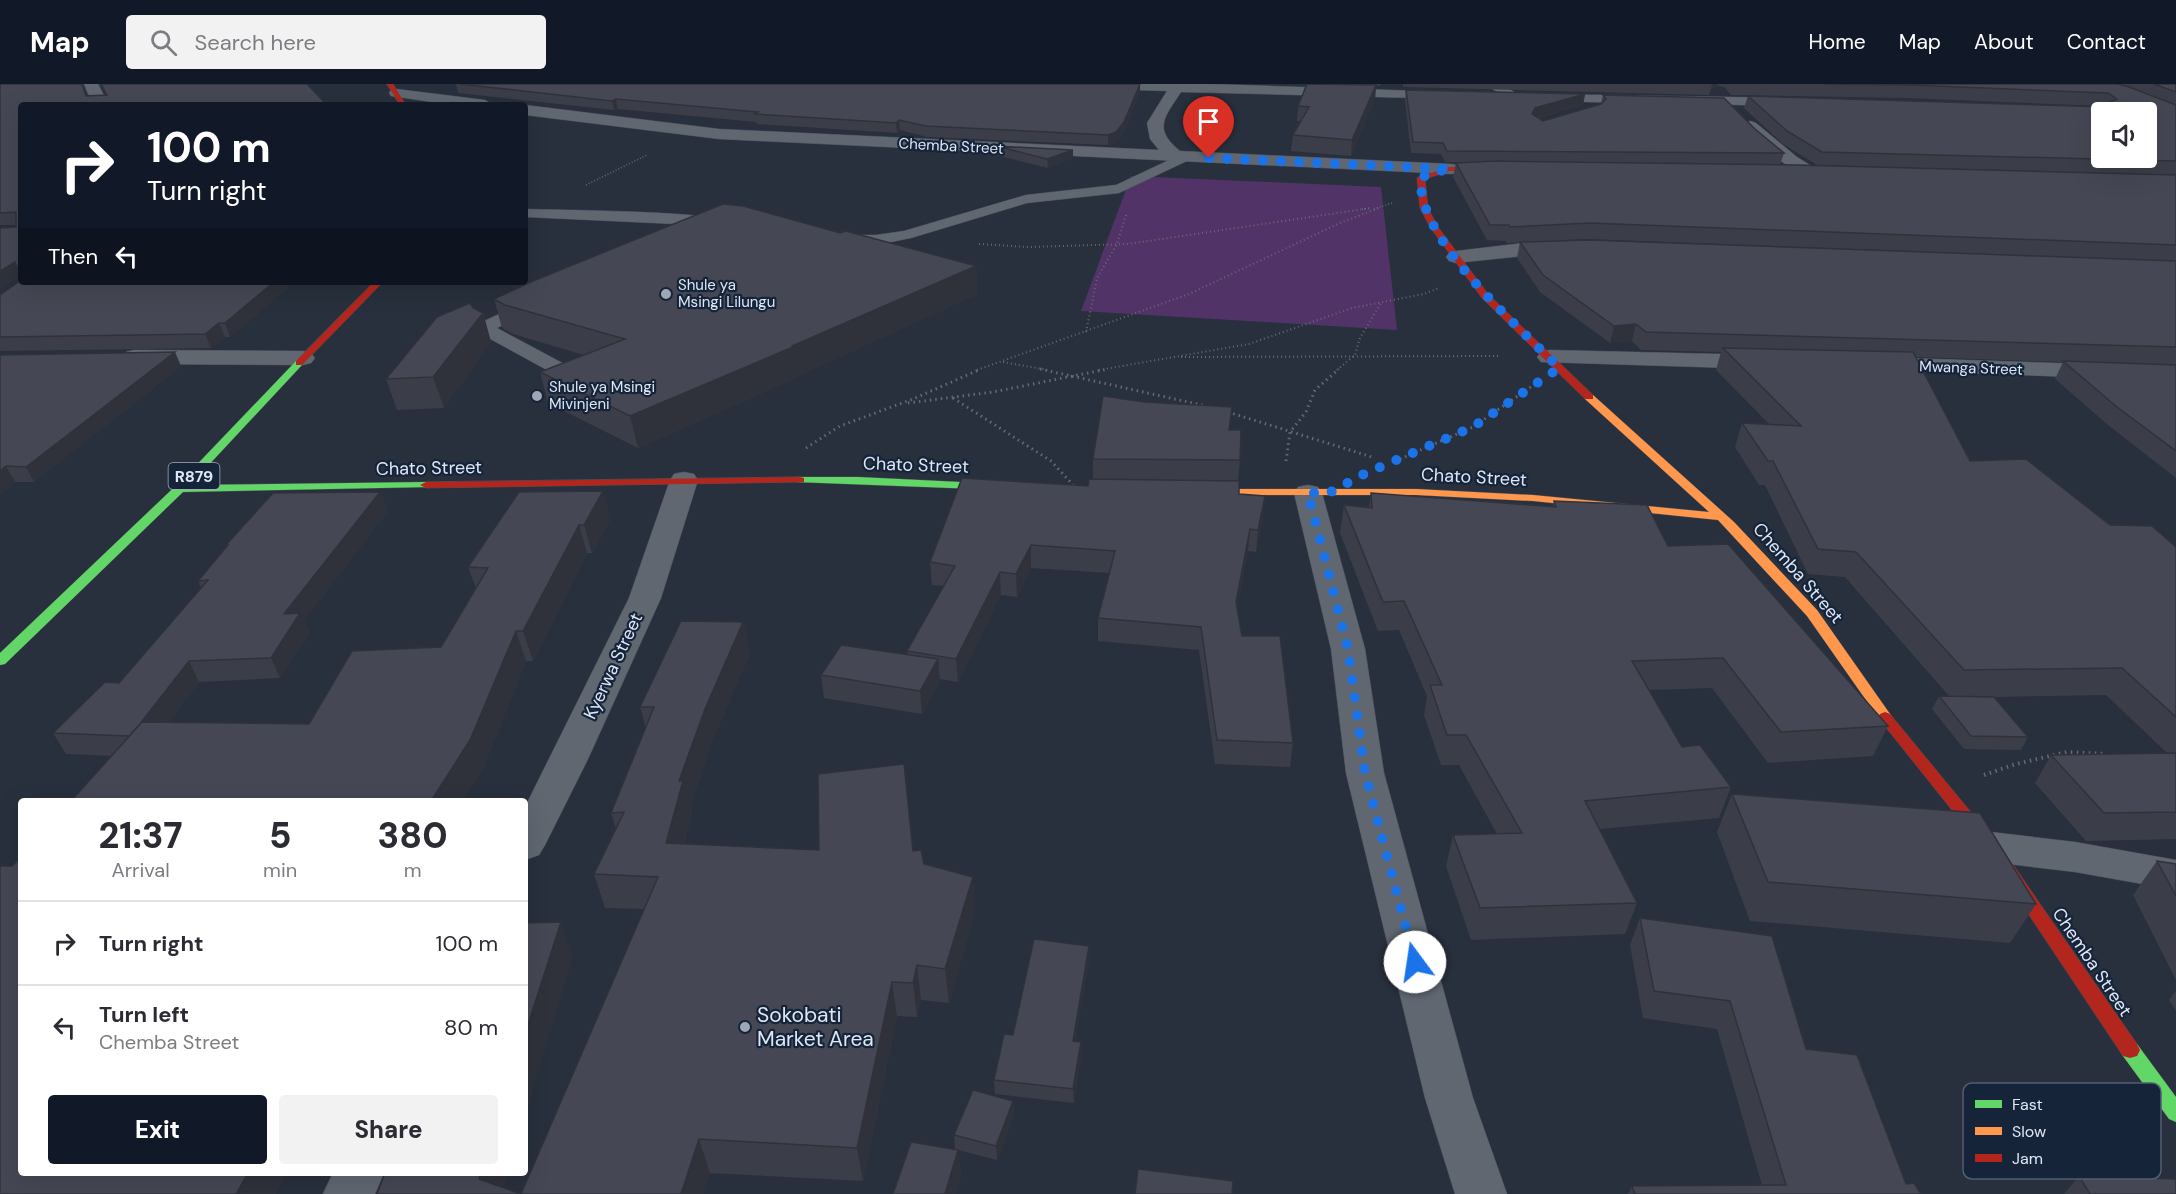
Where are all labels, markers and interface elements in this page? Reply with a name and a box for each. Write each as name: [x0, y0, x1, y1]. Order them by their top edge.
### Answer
search box: [126, 15, 546, 69]
text: Map: [30, 24, 90, 61]
icon: search: [147, 26, 180, 59]
text: Search here: [195, 28, 316, 57]
text: Home: [1808, 28, 1866, 56]
text: Map: [1899, 28, 1941, 56]
text: About: [1974, 28, 2034, 56]
text: Contact: [2067, 28, 2146, 56]
pin: [1183, 96, 1234, 158]
map controls: [2091, 102, 2157, 168]
button: sound: [2091, 102, 2157, 168]
icon: arrive: [1192, 105, 1225, 138]
text: 100 m: [147, 120, 271, 175]
icon: right: [48, 126, 126, 204]
street label: Chemba Street: [898, 133, 1004, 159]
text: Turn right: [147, 173, 267, 208]
icon: left: [110, 240, 143, 273]
text: Then: [48, 242, 98, 271]
place label: Shule ya Msingi Lilungu: [678, 275, 775, 312]
marker: Shule ya Msingi Lilungu: [659, 287, 673, 301]
street label: Mwanga Street: [1919, 356, 2023, 380]
place label: Shule ya Msingi Mivinjeni: [549, 377, 655, 414]
marker: Shule ya Msingi Mivinjeni: [530, 389, 544, 403]
street label: Chato Street: [863, 451, 969, 479]
street label: Chato Street: [376, 455, 482, 481]
street label: Chato Street: [1420, 462, 1528, 492]
road number: R879: [168, 463, 220, 489]
street label: Chemba Street: [1747, 517, 1849, 629]
street label: Kyerwa Street: [578, 609, 648, 723]
text: 21:37: [98, 812, 183, 859]
text: 5: [269, 812, 291, 859]
text: 380: [378, 812, 448, 859]
text: Arrival: [111, 857, 170, 883]
text: min: [263, 857, 297, 883]
text: m: [404, 857, 421, 883]
street label: Chemba Street: [2047, 903, 2137, 1021]
icon: right: [48, 927, 81, 960]
text: Turn right: [99, 929, 204, 958]
text: 100 m: [436, 929, 498, 958]
position arrow: [1383, 930, 1447, 994]
text: Turn left: [99, 1000, 189, 1029]
place label: Sokobati Market Area: [757, 1001, 874, 1053]
icon: left: [48, 1011, 81, 1044]
text: 80 m: [444, 1013, 498, 1042]
marker: Sokobati Market Area: [738, 1020, 752, 1034]
text: Chemba Street: [99, 1029, 239, 1055]
legend: [1963, 1083, 2161, 1179]
text: Fast: [2012, 1094, 2043, 1115]
button: Exit: [48, 1095, 267, 1164]
button: Share: [279, 1095, 498, 1164]
text: Slow: [2012, 1121, 2046, 1142]
text: Jam: [2012, 1148, 2043, 1169]

